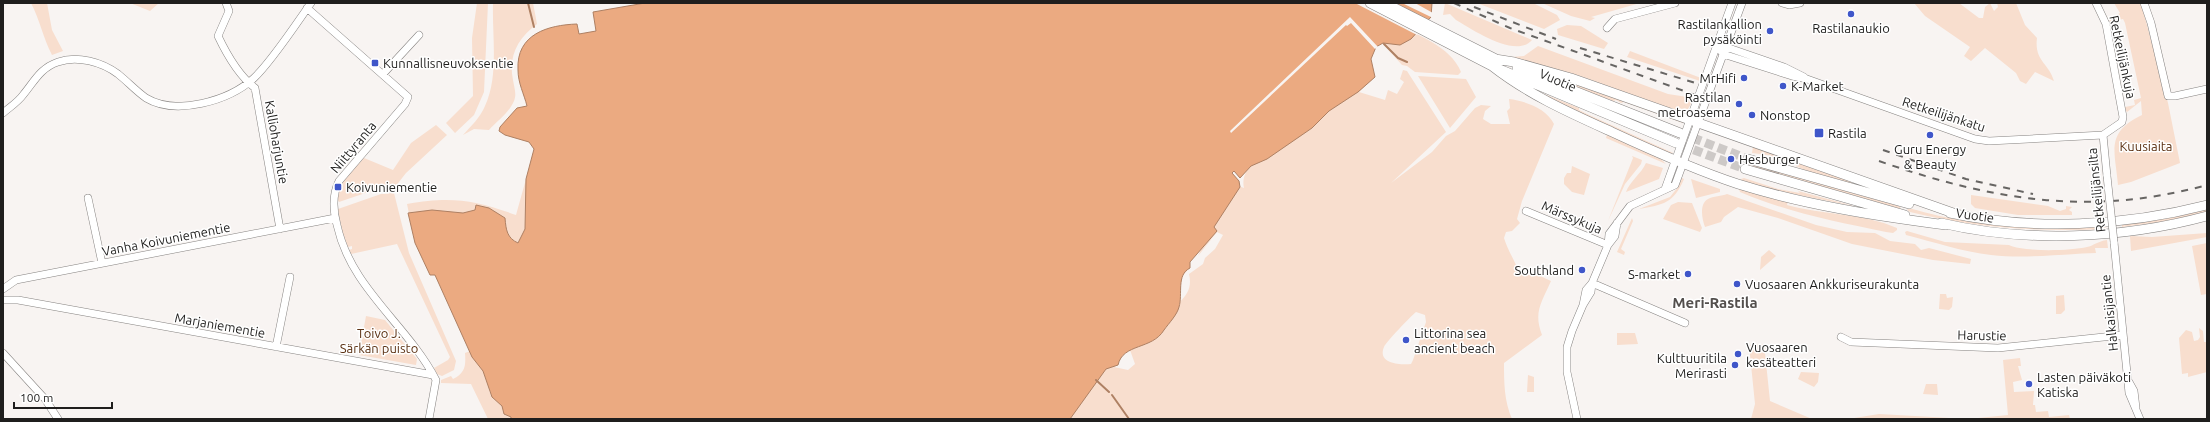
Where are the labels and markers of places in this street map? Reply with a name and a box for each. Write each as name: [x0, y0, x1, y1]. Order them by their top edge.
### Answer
marker: Rastilanaukio: [1846, 9, 1856, 19]
place label: Rastilankallion pysäköinti: [1678, 17, 1762, 46]
place label: Rastilanaukio: [1812, 21, 1890, 35]
marker: Rastilankallion pysäköinti: [1765, 26, 1775, 36]
place label: Kunnallisneuvoksentie: [383, 56, 514, 70]
marker: Kunnallisneuvoksentie: [370, 58, 380, 68]
place label: MrHifi: [1699, 71, 1736, 85]
marker: MrHifi: [1739, 73, 1749, 83]
place label: K-Market: [1791, 79, 1844, 93]
marker: K-Market: [1778, 81, 1788, 91]
place label: Rastilan metroasema: [1658, 90, 1731, 119]
marker: Rastilan metroasema: [1734, 99, 1744, 109]
place label: Nonstop: [1760, 108, 1810, 122]
marker: Nonstop: [1747, 110, 1757, 120]
place label: Rastila: [1828, 126, 1867, 140]
marker: Rastila: [1813, 127, 1825, 139]
marker: Guru Energy & Beauty: [1925, 130, 1935, 140]
place label: Guru Energy & Beauty: [1894, 142, 1966, 171]
place label: Hesburger: [1739, 152, 1800, 166]
marker: Hesburger: [1726, 154, 1736, 164]
place label: Koivuniementie: [346, 180, 437, 194]
marker: Koivuniementie: [333, 182, 343, 192]
place label: Southland: [1514, 263, 1574, 277]
marker: Southland: [1577, 265, 1587, 275]
place label: S-market: [1628, 267, 1680, 281]
marker: S-market: [1683, 269, 1693, 279]
place label: Vuosaaren Ankkuriseurakunta: [1745, 277, 1919, 291]
marker: Vuosaaren Ankkuriseurakunta: [1732, 279, 1742, 289]
place label: Littorina sea ancient beach: [1414, 326, 1495, 355]
marker: Littorina sea ancient beach: [1401, 335, 1411, 345]
place label: Vuosaaren kesäteatteri: [1746, 340, 1816, 369]
marker: Vuosaaren kesäteatteri: [1733, 349, 1743, 359]
place label: Kulttuuritila Merirasti: [1657, 351, 1727, 380]
marker: Kulttuuritila Merirasti: [1730, 360, 1740, 370]
place label: Lasten päiväkoti Katiska: [2037, 370, 2131, 399]
marker: Lasten päiväkoti Katiska: [2024, 379, 2034, 389]

